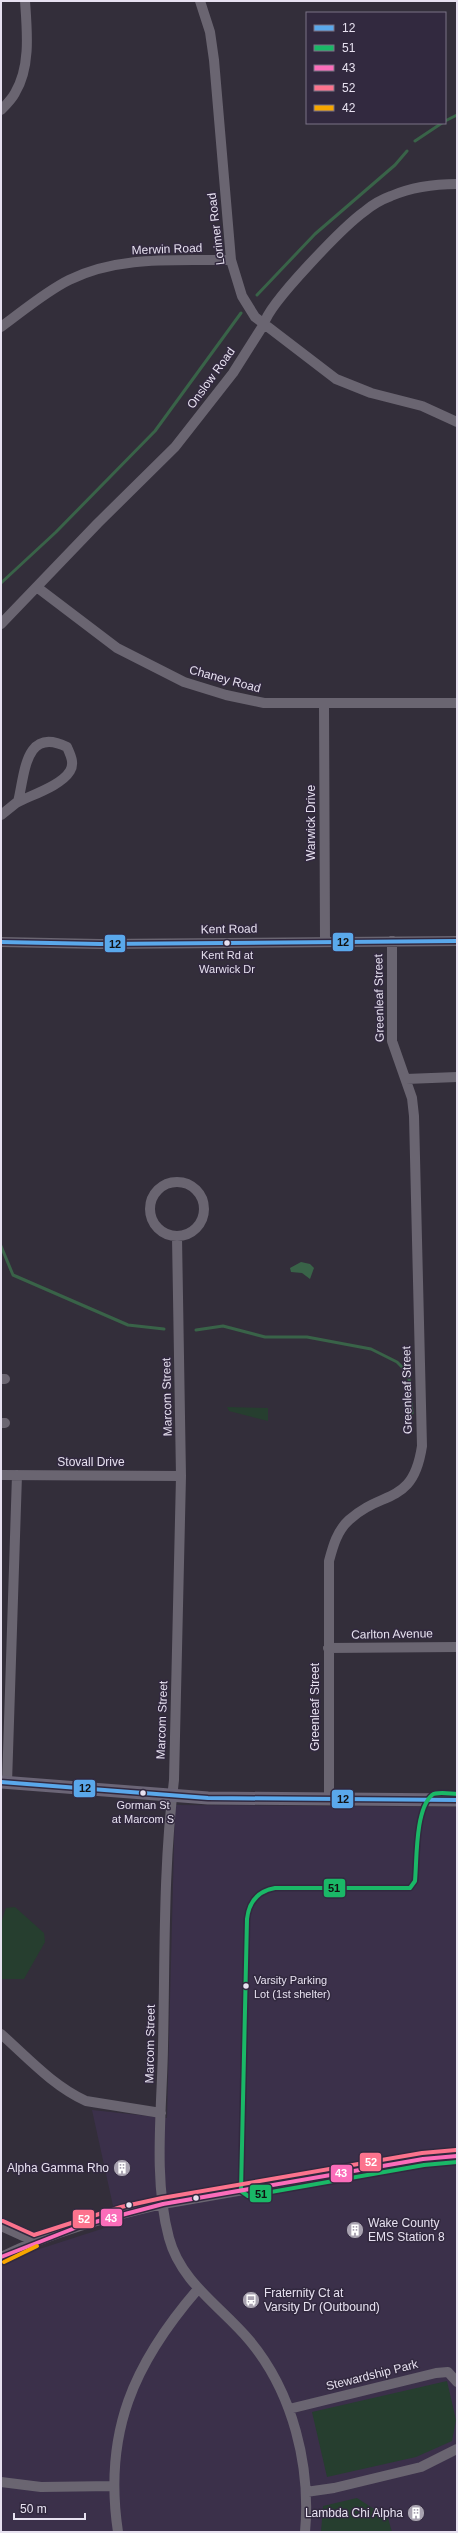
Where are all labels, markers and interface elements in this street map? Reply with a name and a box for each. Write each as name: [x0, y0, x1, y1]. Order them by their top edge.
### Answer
legend: [306, 12, 446, 124]
text: 12: [342, 21, 356, 35]
text: 51: [342, 41, 356, 55]
text: 43: [342, 61, 356, 75]
text: 52: [342, 81, 356, 95]
text: 42: [342, 101, 356, 115]
street label: Lorimer Road: [205, 192, 227, 266]
street label: Merwin Road: [131, 241, 203, 257]
street label: Onslow Road: [184, 345, 238, 411]
street label: Chaney Road: [188, 663, 262, 695]
street label: Warwick Drive: [304, 785, 318, 861]
street label: Kent Road: [201, 922, 257, 936]
line badge: 12: [332, 932, 354, 952]
line badge: 12: [104, 934, 126, 953]
text: 12: [337, 936, 349, 948]
text: 12: [109, 938, 121, 950]
marker: Kent Rd at Warwick Dr: [222, 938, 232, 948]
place label: Kent Rd at Warwick Dr: [199, 949, 255, 975]
street label: Greenleaf Street: [371, 953, 387, 1042]
street label: Greenleaf Street: [399, 1345, 415, 1434]
street label: Marcom Street: [159, 1357, 175, 1436]
street label: Stovall Drive: [57, 1455, 125, 1469]
street label: Carlton Avenue: [351, 1626, 433, 1642]
street label: Greenleaf Street: [308, 1662, 322, 1751]
street label: Marcom Street: [154, 1680, 170, 1760]
line badge: 12: [73, 1779, 96, 1798]
text: 12: [79, 1782, 91, 1794]
marker: Gorman St at Marcom S: [138, 1788, 148, 1798]
line badge: 12: [331, 1789, 354, 1809]
text: 12: [337, 1793, 349, 1805]
place label: Gorman St at Marcom S: [112, 1799, 174, 1825]
line badge: 51: [323, 1878, 346, 1898]
text: 51: [328, 1882, 340, 1894]
place label: Varsity Parking Lot (1st shelter): [254, 1974, 330, 2000]
marker: Varsity Parking Lot (1st shelter): [241, 1981, 251, 1991]
street label: Marcom Street: [142, 2004, 158, 2083]
line badge: 52: [359, 2152, 382, 2172]
text: 52: [365, 2156, 377, 2168]
building icon: Alpha Gamma Rho: [112, 2158, 132, 2178]
place label: Alpha Gamma Rho: [7, 2161, 109, 2175]
line badge: 43: [330, 2164, 353, 2183]
text: 43: [335, 2167, 347, 2179]
line badge: 51: [249, 2184, 272, 2203]
text: 51: [255, 2188, 267, 2200]
unlabelled marker: [191, 2193, 201, 2203]
unlabelled marker: [124, 2200, 134, 2210]
line badge: 43: [100, 2208, 123, 2227]
line badge: 52: [72, 2209, 95, 2229]
text: 43: [105, 2212, 117, 2224]
text: 52: [78, 2213, 90, 2225]
place label: Wake County EMS Station 8: [368, 2216, 445, 2244]
building icon: Wake County EMS Station 8: [345, 2220, 365, 2240]
place label: Fraternity Ct at Varsity Dr (Outbound): [264, 2286, 380, 2314]
bus stop icon: Fraternity Ct at Varsity Dr (Outbound): [241, 2290, 261, 2310]
street label: Stewardship Park: [325, 2357, 420, 2393]
scale bar: [14, 2495, 85, 2521]
text: 50 m: [20, 2502, 47, 2516]
building icon: Lambda Chi Alpha: [406, 2503, 426, 2523]
place label: Lambda Chi Alpha: [305, 2506, 403, 2520]

